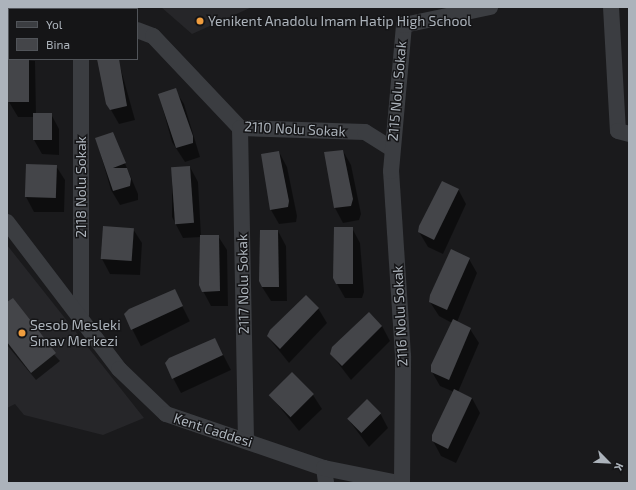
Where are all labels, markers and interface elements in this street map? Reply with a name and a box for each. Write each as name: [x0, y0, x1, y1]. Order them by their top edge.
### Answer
legend: [8, 8, 138, 60]
place label: Yenikent Anadolu Imam Hatip High School: [208, 13, 472, 29]
marker: Yenikent Anadolu Imam Hatip High School: [195, 16, 205, 26]
text: Yol: [46, 17, 62, 31]
text: Bina: [46, 37, 70, 51]
street label: 2115 Nolu Sokak: [384, 40, 410, 142]
street label: 2110 Nolu Sokak: [244, 118, 346, 140]
street label: 2118 Nolu Sokak: [73, 136, 89, 238]
street label: 2117 Nolu Sokak: [234, 234, 252, 334]
street label: 2116 Nolu Sokak: [389, 265, 411, 367]
place label: Sesob Mesleki Sınav Merkezi: [30, 317, 121, 350]
marker: Sesob Mesleki Sınav Merkezi: [17, 328, 27, 338]
street label: Kent Caddesi: [171, 409, 255, 451]
north arrow: [588, 442, 628, 482]
text: K: [612, 461, 627, 473]

